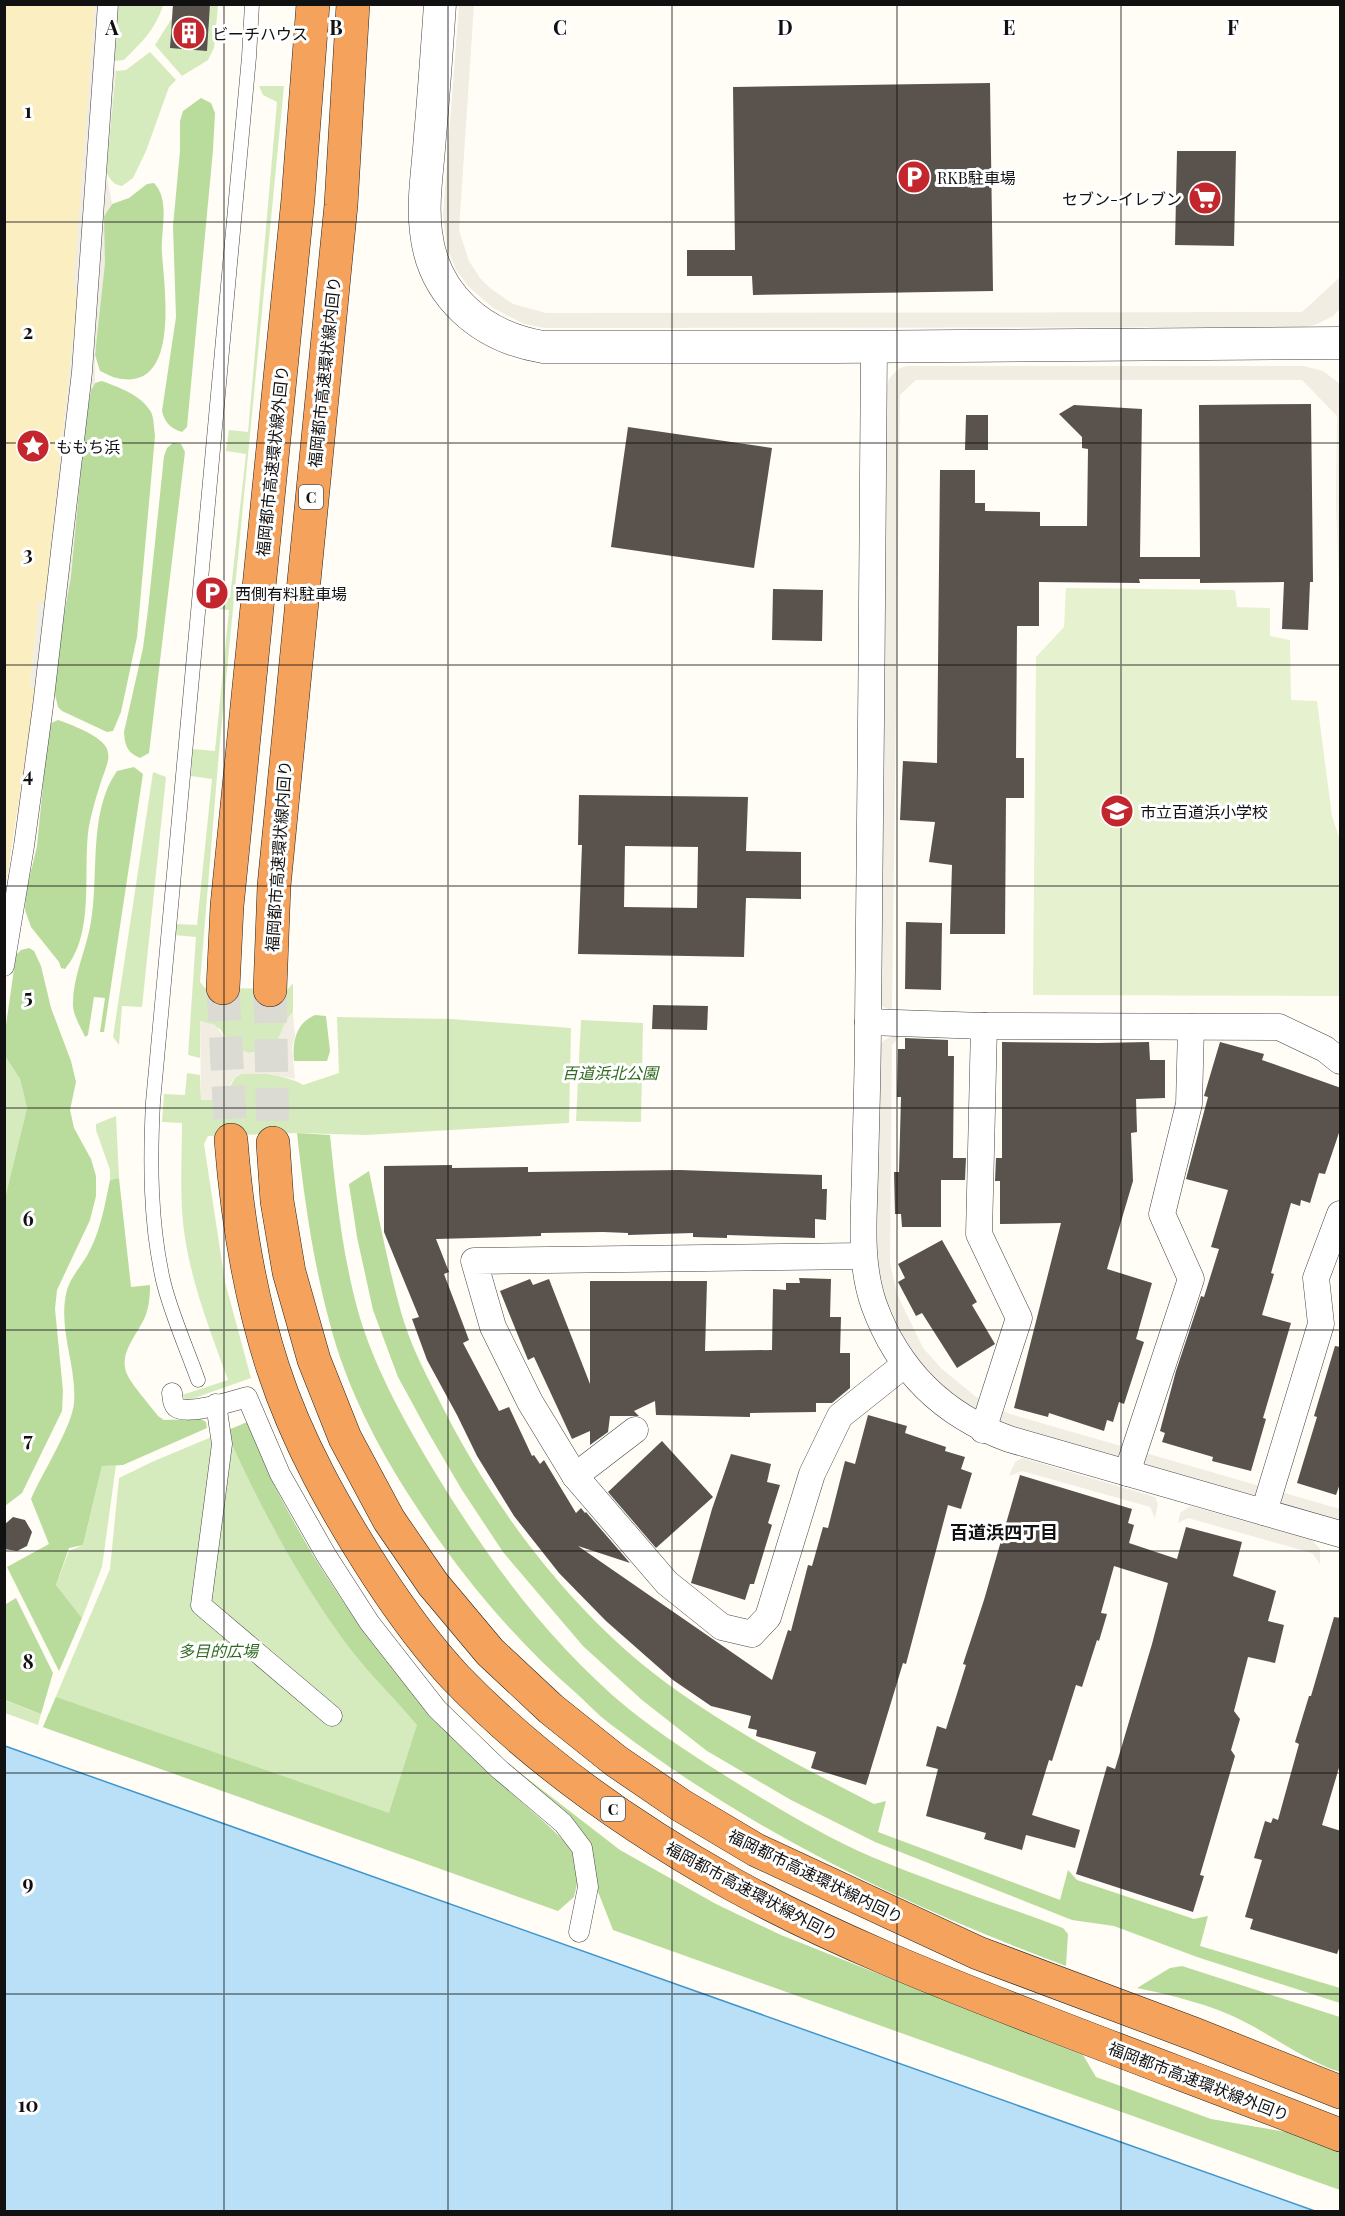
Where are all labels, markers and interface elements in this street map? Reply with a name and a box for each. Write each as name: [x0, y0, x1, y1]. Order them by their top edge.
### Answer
text: A: [104, 13, 119, 40]
text: B: [329, 13, 343, 40]
text: C: [553, 13, 567, 40]
text: D: [777, 13, 793, 40]
text: E: [1003, 13, 1015, 40]
text: F: [1227, 13, 1239, 40]
building icon: ビーチハウス: [171, 15, 207, 51]
place label: ビーチハウス: [212, 23, 308, 44]
text: 1: [24, 96, 32, 123]
parking icon: RKB駐車場: [896, 159, 932, 195]
place label: RKB駐車場: [937, 167, 1016, 188]
supermarket icon: セブン-イレブン: [1187, 180, 1223, 216]
place label: セブン-イレブン: [1062, 188, 1182, 209]
street label: 福岡都市高速環状線内回り: [304, 275, 344, 469]
text: 2: [23, 317, 33, 344]
street label: 福岡都市高速環状線外回り: [252, 364, 292, 558]
place icon: ももち浜: [15, 428, 51, 464]
place label: ももち浜: [56, 436, 120, 457]
road number: C: [299, 485, 323, 509]
text: 3: [23, 539, 33, 566]
parking icon: 西側有料駐車場: [194, 575, 230, 611]
place label: 西側有料駐車場: [235, 583, 347, 604]
street label: 福岡都市高速環状線内回り: [261, 759, 295, 953]
text: 4: [23, 760, 33, 787]
school or university icon: 市立百道浜小学校: [1099, 793, 1135, 829]
place label: 市立百道浜小学校: [1140, 801, 1268, 822]
text: 5: [23, 982, 33, 1009]
park label: 百道浜北公園: [562, 1062, 660, 1083]
text: 6: [22, 1204, 34, 1231]
text: 7: [23, 1425, 33, 1452]
district label: 百道浜四丁目: [950, 1520, 1058, 1544]
park label: 多目的広場: [178, 1640, 260, 1661]
text: 8: [22, 1647, 34, 1674]
road number: C: [601, 1797, 625, 1821]
street label: 福岡都市高速環状線内回り: [725, 1824, 907, 1928]
street label: 福岡都市高速環状線外回り: [662, 1837, 842, 1945]
text: 9: [22, 1868, 34, 1895]
street label: 福岡都市高速環状線外回り: [1106, 2037, 1292, 2125]
text: 10: [18, 2090, 38, 2117]

